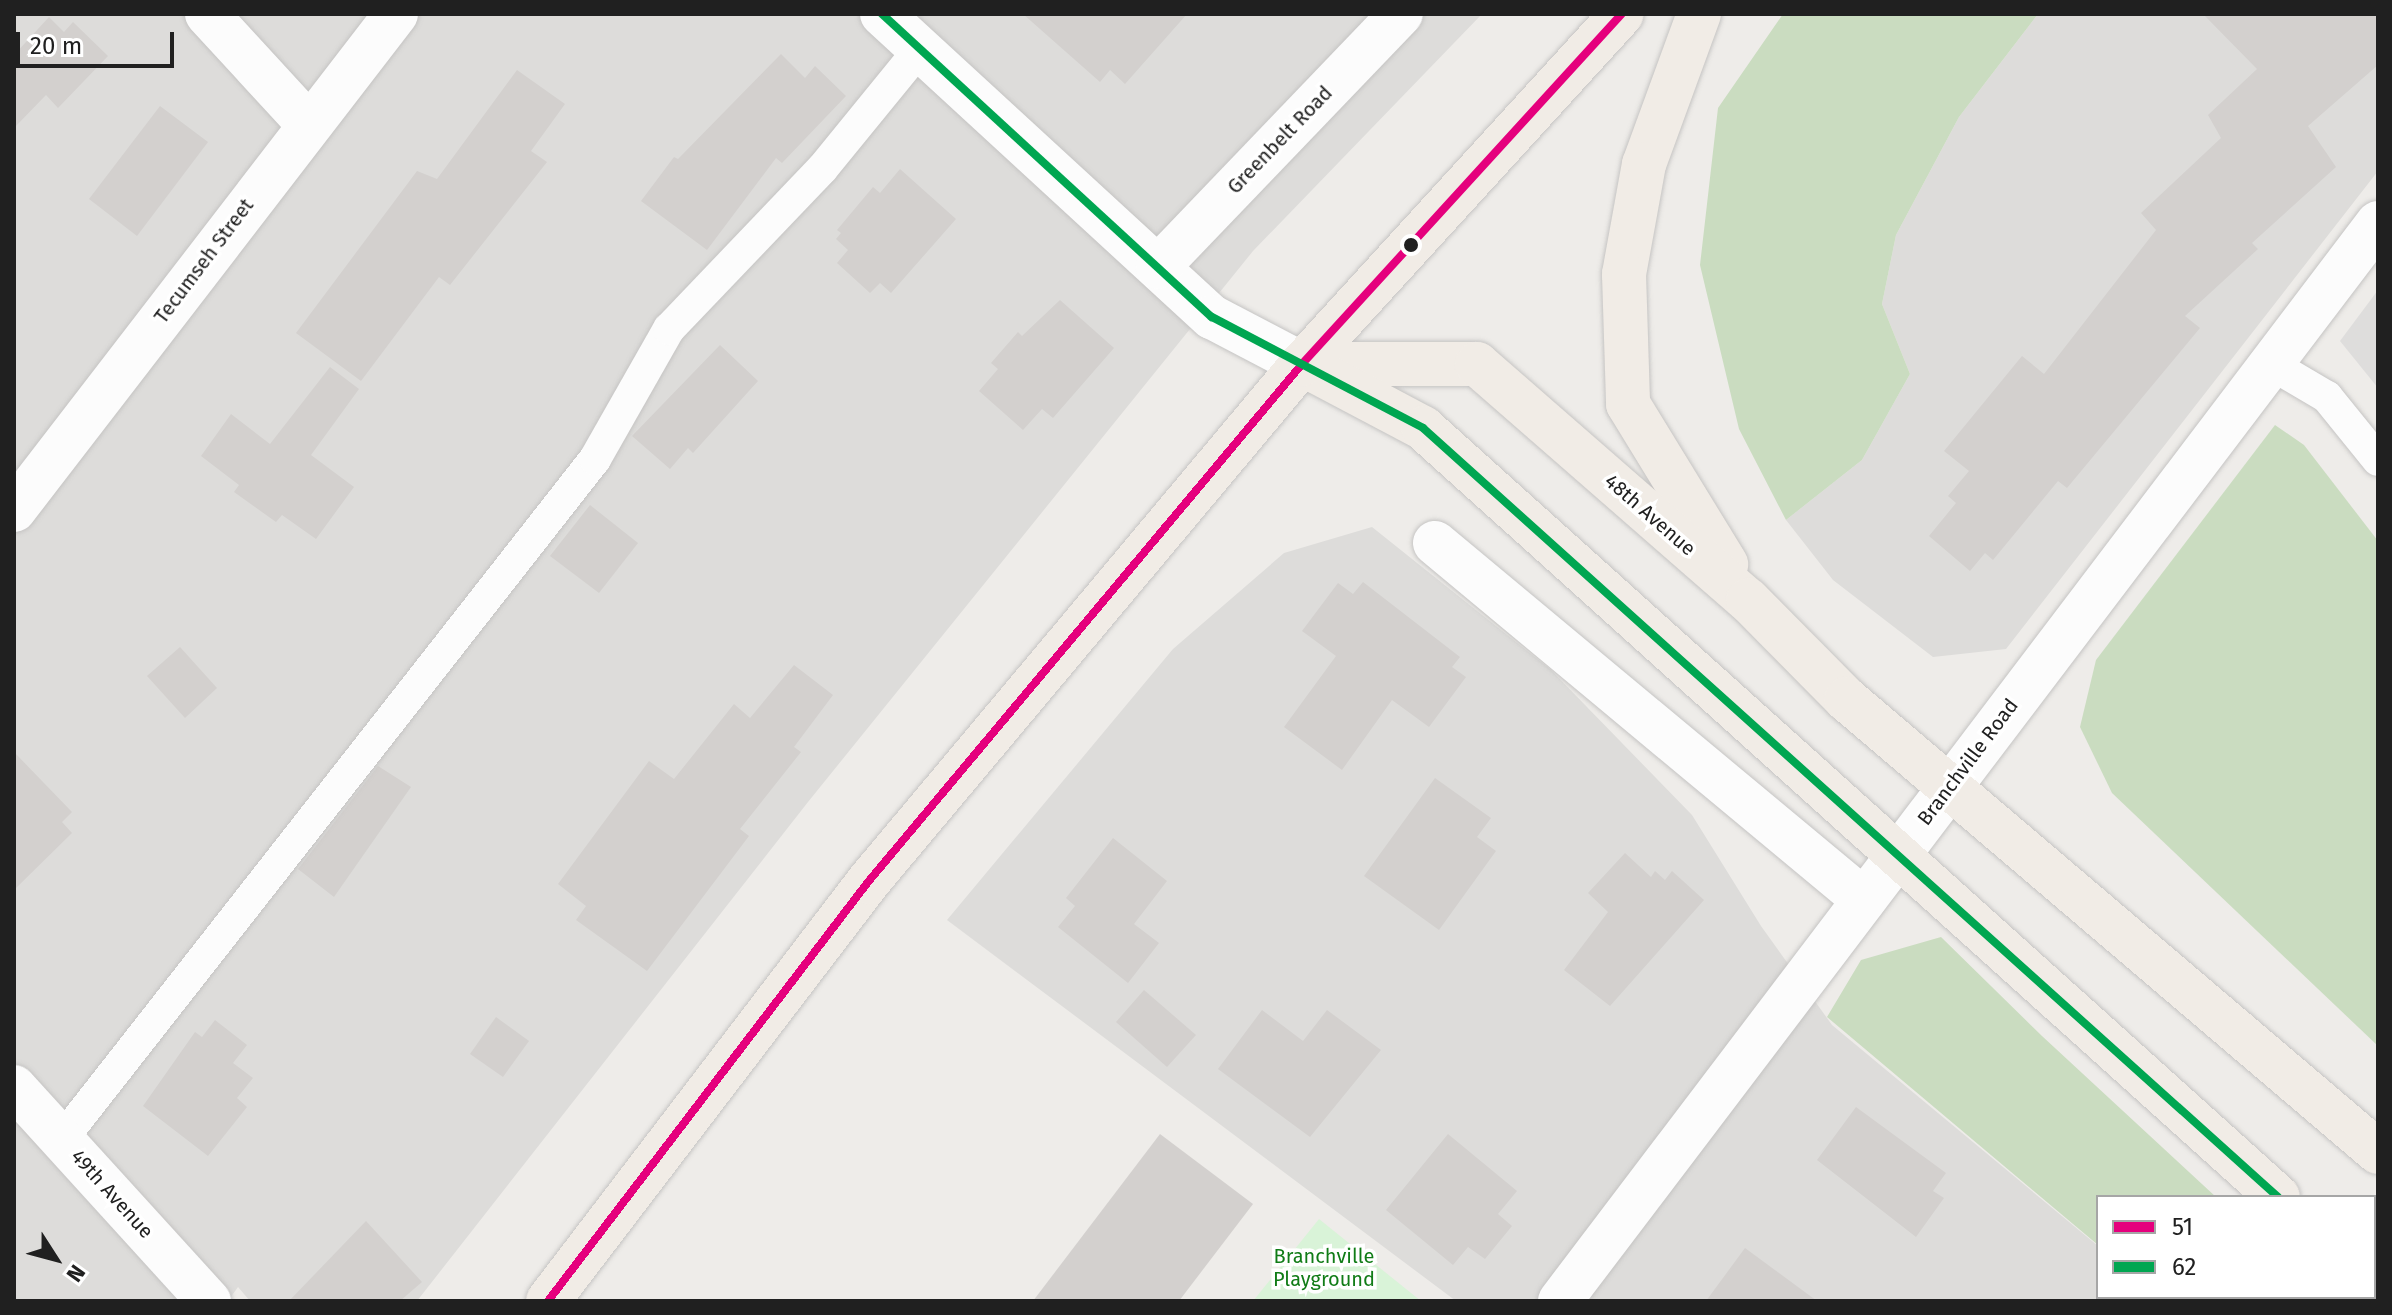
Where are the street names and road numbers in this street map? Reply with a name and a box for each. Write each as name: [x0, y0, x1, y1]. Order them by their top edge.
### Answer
street label: Greenbelt Road: [1223, 81, 1337, 199]
street label: Tecumseh Street: [149, 194, 259, 328]
street label: 48th Avenue: [1600, 469, 1700, 561]
street label: Branchville Road: [1913, 694, 2023, 830]
street label: 49th Avenue: [66, 1145, 158, 1243]

